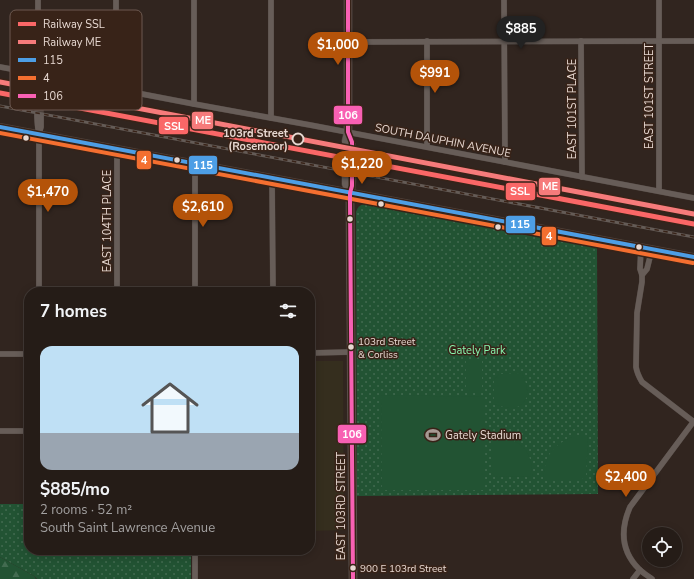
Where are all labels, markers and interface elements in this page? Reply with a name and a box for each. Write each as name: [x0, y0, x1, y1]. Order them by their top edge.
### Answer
legend: [10, 10, 142, 110]
pin: $885: [497, 16, 545, 50]
text: Railway SSL: [43, 17, 105, 32]
text: $885: [505, 20, 537, 38]
pin: $1,000: [305, 32, 371, 66]
text: Railway ME: [43, 35, 101, 50]
text: $1,000: [317, 36, 359, 54]
street label: EAST 101ST STREET: [642, 43, 657, 149]
text: 115: [43, 53, 63, 68]
street label: EAST 101ST PLACE: [565, 59, 580, 159]
pin: $991: [411, 60, 459, 94]
text: $991: [419, 64, 451, 82]
text: 4: [43, 71, 50, 86]
text: 106: [43, 89, 63, 104]
line badge: 106: [333, 105, 363, 125]
text: 106: [338, 108, 358, 123]
line badge: ME: [191, 111, 214, 130]
text: ME: [195, 113, 211, 128]
line badge: SSL: [158, 116, 189, 135]
text: SSL: [164, 119, 184, 134]
street label: SOUTH DAUPHIN AVENUE: [374, 120, 512, 161]
place label: 103rd Street (Rosemoor): [223, 126, 289, 154]
marker: 103rd Street (Rosemoor): [291, 132, 305, 146]
unlabelled marker: [21, 133, 31, 143]
line badge: 4: [136, 150, 152, 170]
pin: $1,220: [329, 151, 395, 185]
text: 4: [141, 153, 148, 168]
unlabelled marker: [172, 155, 182, 165]
line badge: 115: [188, 155, 218, 175]
text: $1,220: [341, 155, 383, 173]
text: 115: [193, 158, 213, 173]
street label: EAST 104TH PLACE: [100, 170, 115, 272]
line badge: ME: [538, 177, 561, 196]
pin: $1,470: [15, 179, 81, 213]
text: ME: [542, 179, 558, 194]
line badge: SSL: [505, 182, 536, 201]
text: $1,470: [27, 183, 69, 201]
text: SSL: [510, 184, 530, 199]
pin: $2,610: [170, 194, 236, 228]
text: $2,610: [182, 198, 224, 216]
unlabelled marker: [376, 199, 386, 209]
unlabelled marker: [345, 214, 355, 224]
line badge: 115: [505, 215, 536, 234]
text: 115: [510, 217, 530, 232]
unlabelled marker: [493, 222, 503, 232]
line badge: 4: [541, 226, 557, 246]
text: 4: [546, 229, 553, 244]
unlabelled marker: [634, 242, 644, 252]
text: 7 homes: [40, 300, 107, 323]
icon: filters: [277, 300, 299, 322]
place label: 103rd Street & Corliss: [358, 335, 416, 362]
marker: 103rd Street & Corliss: [346, 342, 356, 352]
park label: Gately Park: [448, 343, 506, 358]
icon: home: [134, 372, 206, 444]
line badge: 106: [337, 424, 367, 444]
sports icon: Gately Stadium: [424, 426, 442, 444]
text: 106: [342, 427, 362, 442]
place label: Gately Stadium: [445, 428, 521, 443]
street label: EAST 103RD STREET: [334, 451, 349, 560]
pin: $2,400: [593, 464, 659, 498]
text: $2,400: [605, 468, 647, 486]
text: $885/mo: [40, 478, 110, 501]
text: 2 rooms · 52 m²: [40, 501, 132, 519]
text: South Saint Lawrence Avenue: [40, 519, 215, 537]
map controls: [642, 527, 682, 567]
button: locate: [642, 527, 682, 567]
place label: 900 E 103rd Street: [360, 562, 447, 576]
marker: 900 E 103rd Street: [348, 563, 358, 573]

